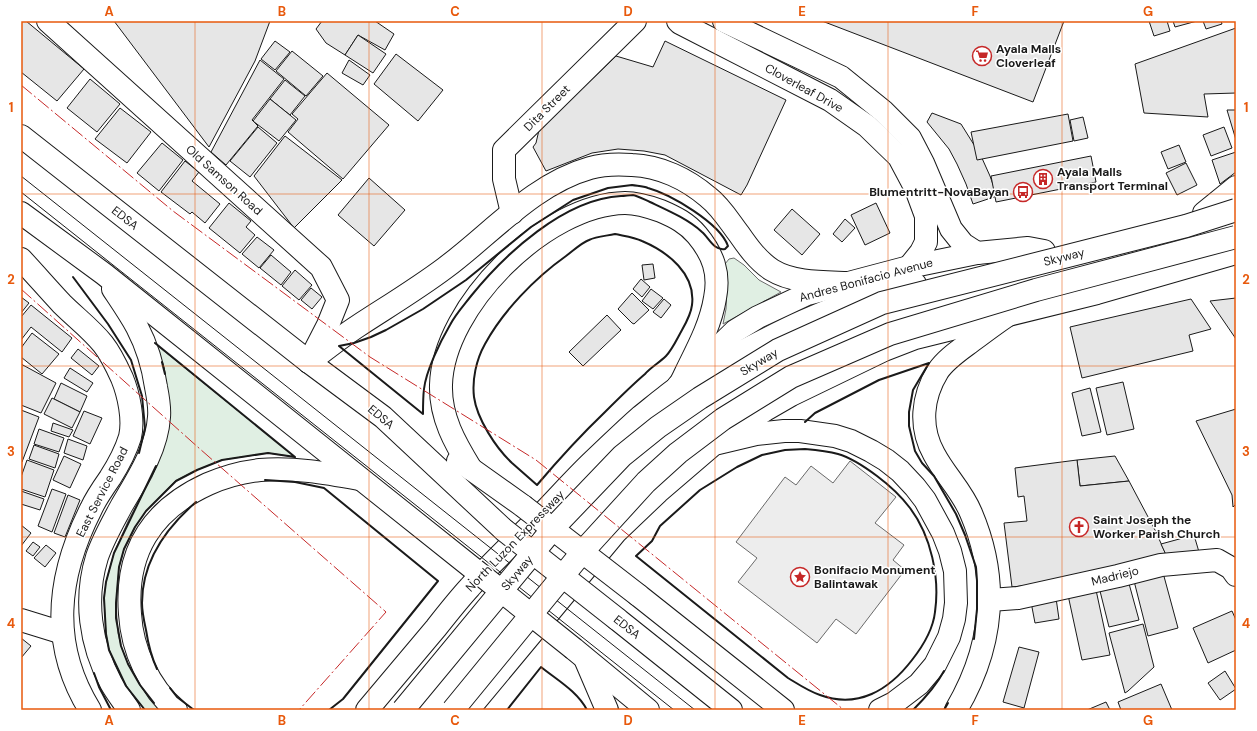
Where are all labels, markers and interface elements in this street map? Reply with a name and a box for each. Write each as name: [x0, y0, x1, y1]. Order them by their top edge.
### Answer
text: A: [104, 3, 114, 20]
text: B: [278, 3, 286, 20]
text: C: [450, 3, 460, 20]
text: D: [623, 3, 633, 20]
text: E: [798, 3, 806, 20]
text: F: [971, 3, 979, 20]
text: G: [1143, 3, 1153, 20]
place label: Ayala Malls Cloverleaf: [996, 41, 1061, 71]
supermarket icon: Ayala Malls Cloverleaf: [971, 45, 993, 67]
street label: Cloverleaf Drive: [762, 60, 846, 116]
street label: Dita Street: [520, 81, 574, 135]
text: 1: [9, 99, 13, 116]
text: 1: [1244, 99, 1248, 116]
street label: Old Samson Road: [182, 141, 266, 219]
place label: Ayala Malls Transport Terminal: [1057, 164, 1168, 194]
building icon: Ayala Malls Transport Terminal: [1032, 168, 1054, 190]
bus stop icon: Blumentritt-NovaBayan: [1012, 181, 1034, 203]
place label: Blumentritt-NovaBayan: [869, 184, 1009, 200]
street label: EDSA: [108, 202, 142, 234]
street label: Skyway: [1042, 244, 1086, 270]
street label: Andres Bonifacio Avenue: [797, 254, 935, 306]
text: 2: [7, 271, 15, 288]
text: 2: [1242, 271, 1250, 288]
street label: Skyway: [737, 344, 781, 380]
street label: EDSA: [364, 401, 398, 433]
text: 3: [7, 443, 15, 460]
text: 3: [1242, 443, 1250, 460]
street label: East Service Road: [72, 444, 132, 540]
street label: North Luzon Expressway: [462, 486, 568, 595]
place label: Saint Joseph the Worker Parish Church: [1093, 512, 1220, 542]
church icon: Saint Joseph the Worker Parish Church: [1068, 516, 1090, 538]
street label: Skyway: [497, 552, 537, 594]
place label: Bonifacio Monument Balintawak: [814, 562, 936, 592]
street label: Madriejo: [1090, 562, 1140, 590]
place icon: Bonifacio Monument Balintawak: [789, 566, 811, 588]
street label: EDSA: [610, 611, 644, 643]
text: 4: [7, 615, 15, 632]
text: 4: [1242, 615, 1250, 632]
text: A: [104, 712, 114, 729]
text: B: [278, 712, 286, 729]
text: C: [450, 712, 460, 729]
text: D: [623, 712, 633, 729]
text: E: [798, 712, 806, 729]
text: F: [971, 712, 979, 729]
text: G: [1143, 712, 1153, 729]

